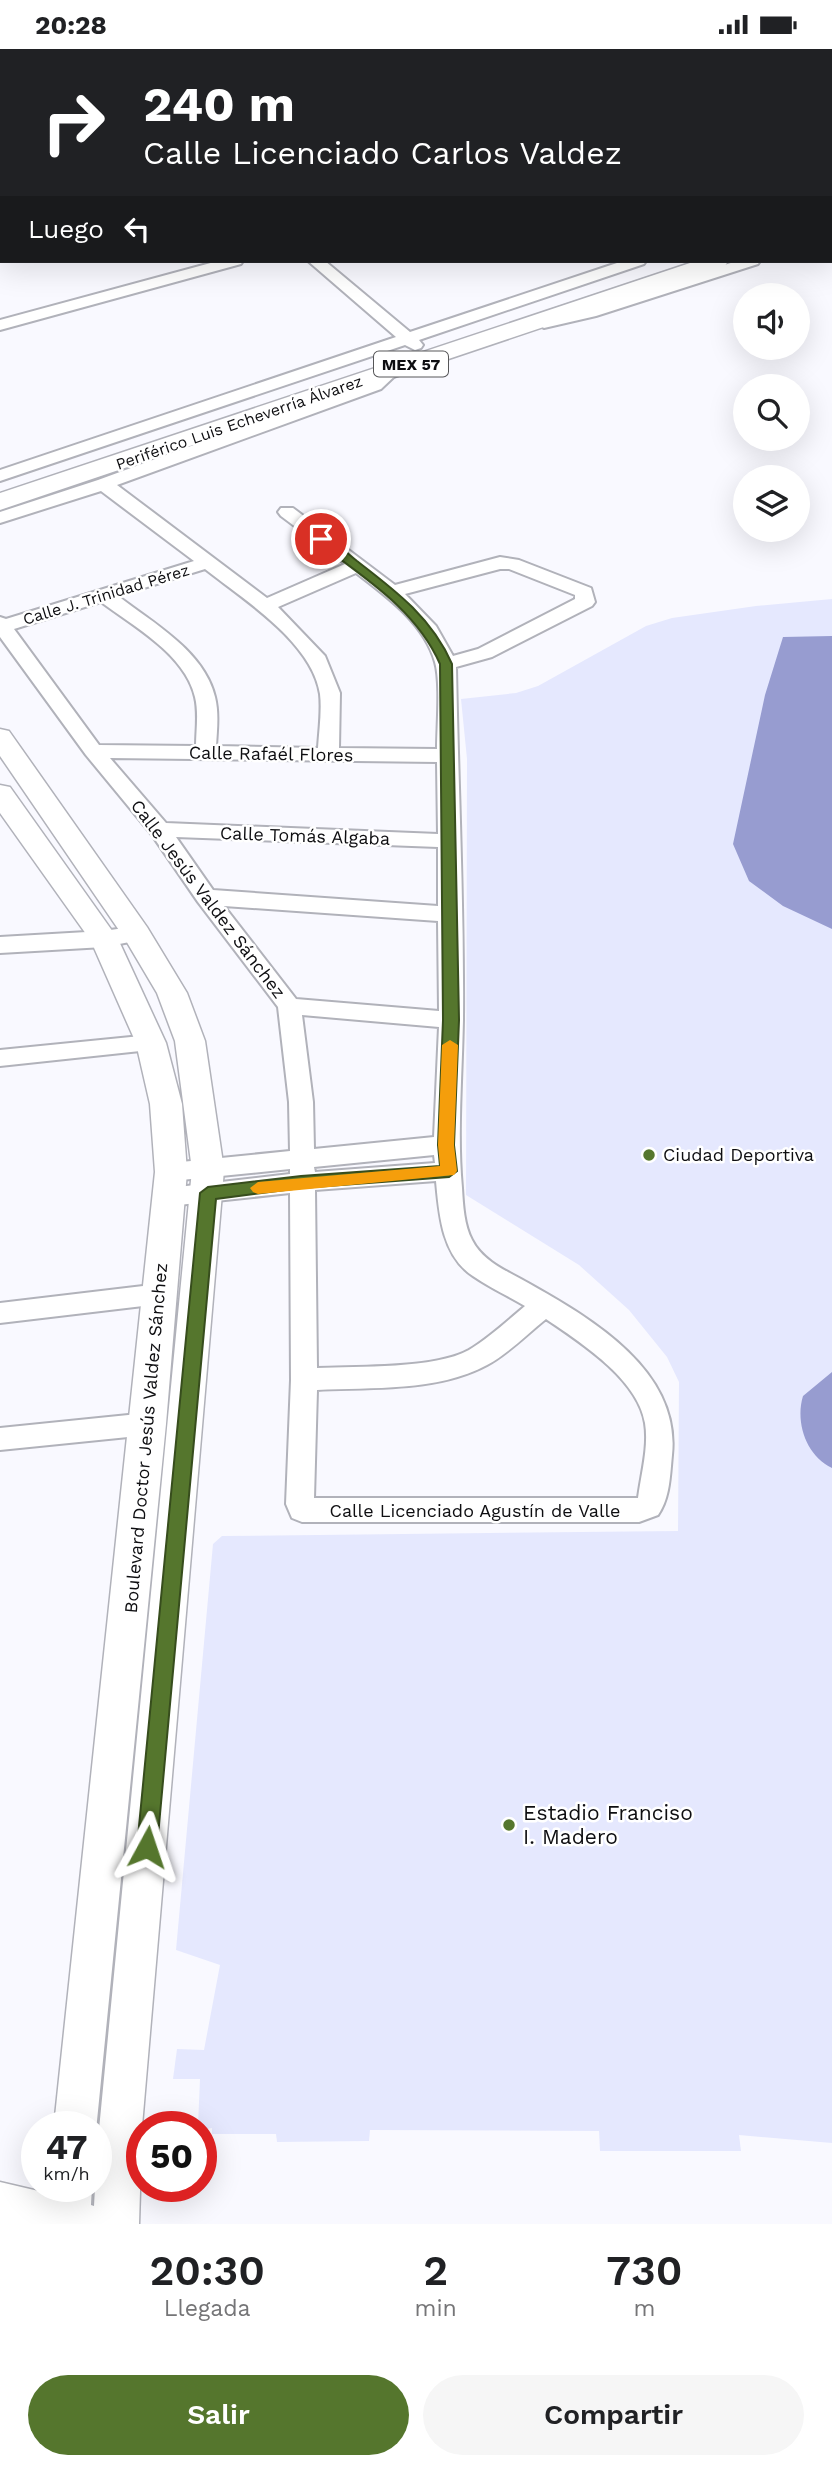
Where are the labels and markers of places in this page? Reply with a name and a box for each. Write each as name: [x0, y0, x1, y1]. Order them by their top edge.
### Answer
pin: [291, 509, 351, 569]
place label: Ciudad Deportiva: [663, 1144, 814, 1165]
marker: Ciudad Deportiva: [641, 1147, 657, 1163]
place label: Estadio Franciso I. Madero: [523, 1800, 693, 1849]
marker: Estadio Franciso I. Madero: [501, 1817, 517, 1833]

